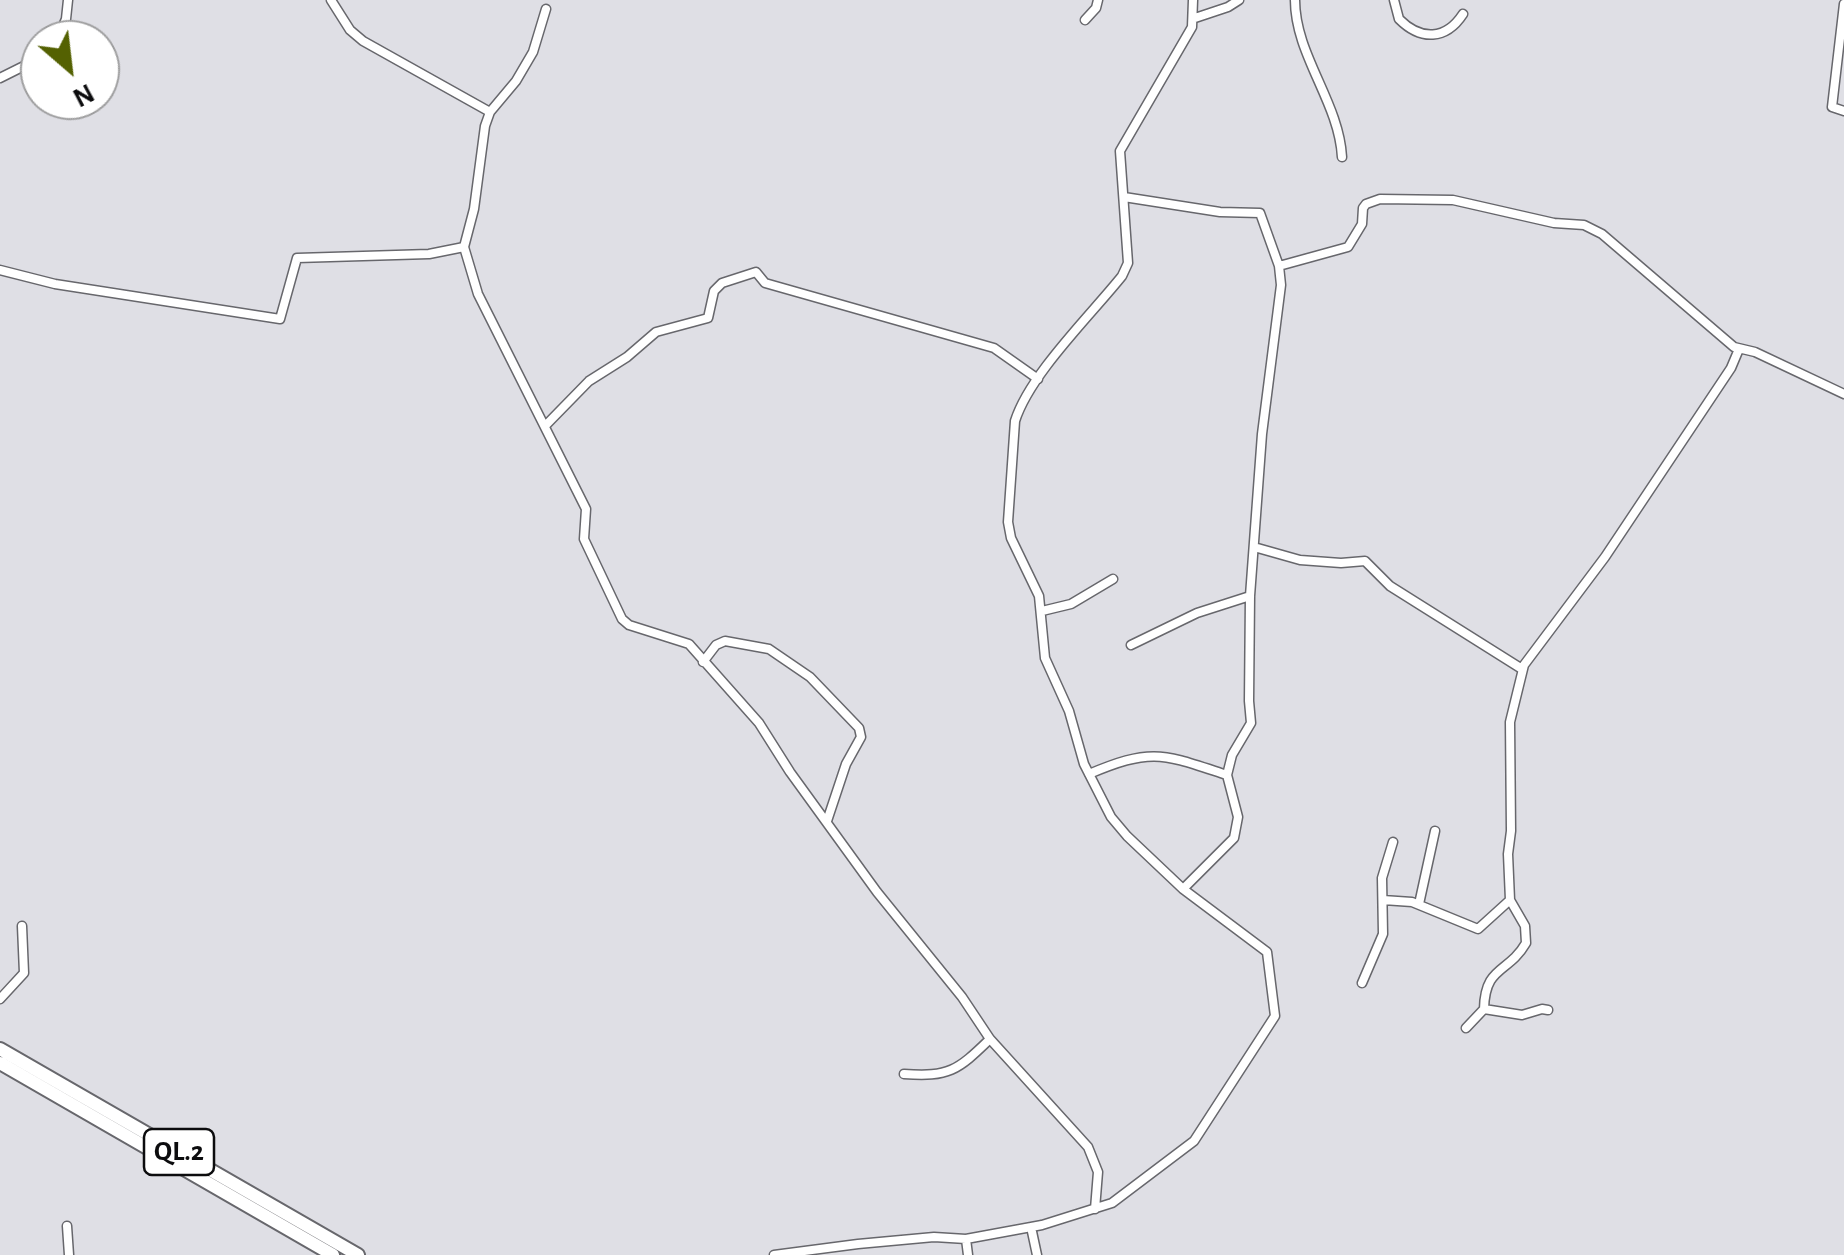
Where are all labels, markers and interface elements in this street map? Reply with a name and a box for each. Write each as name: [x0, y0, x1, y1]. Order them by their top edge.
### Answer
north arrow: [20, 20, 120, 120]
text: N: [68, 78, 98, 112]
road number: QL.2: [144, 1129, 214, 1175]

